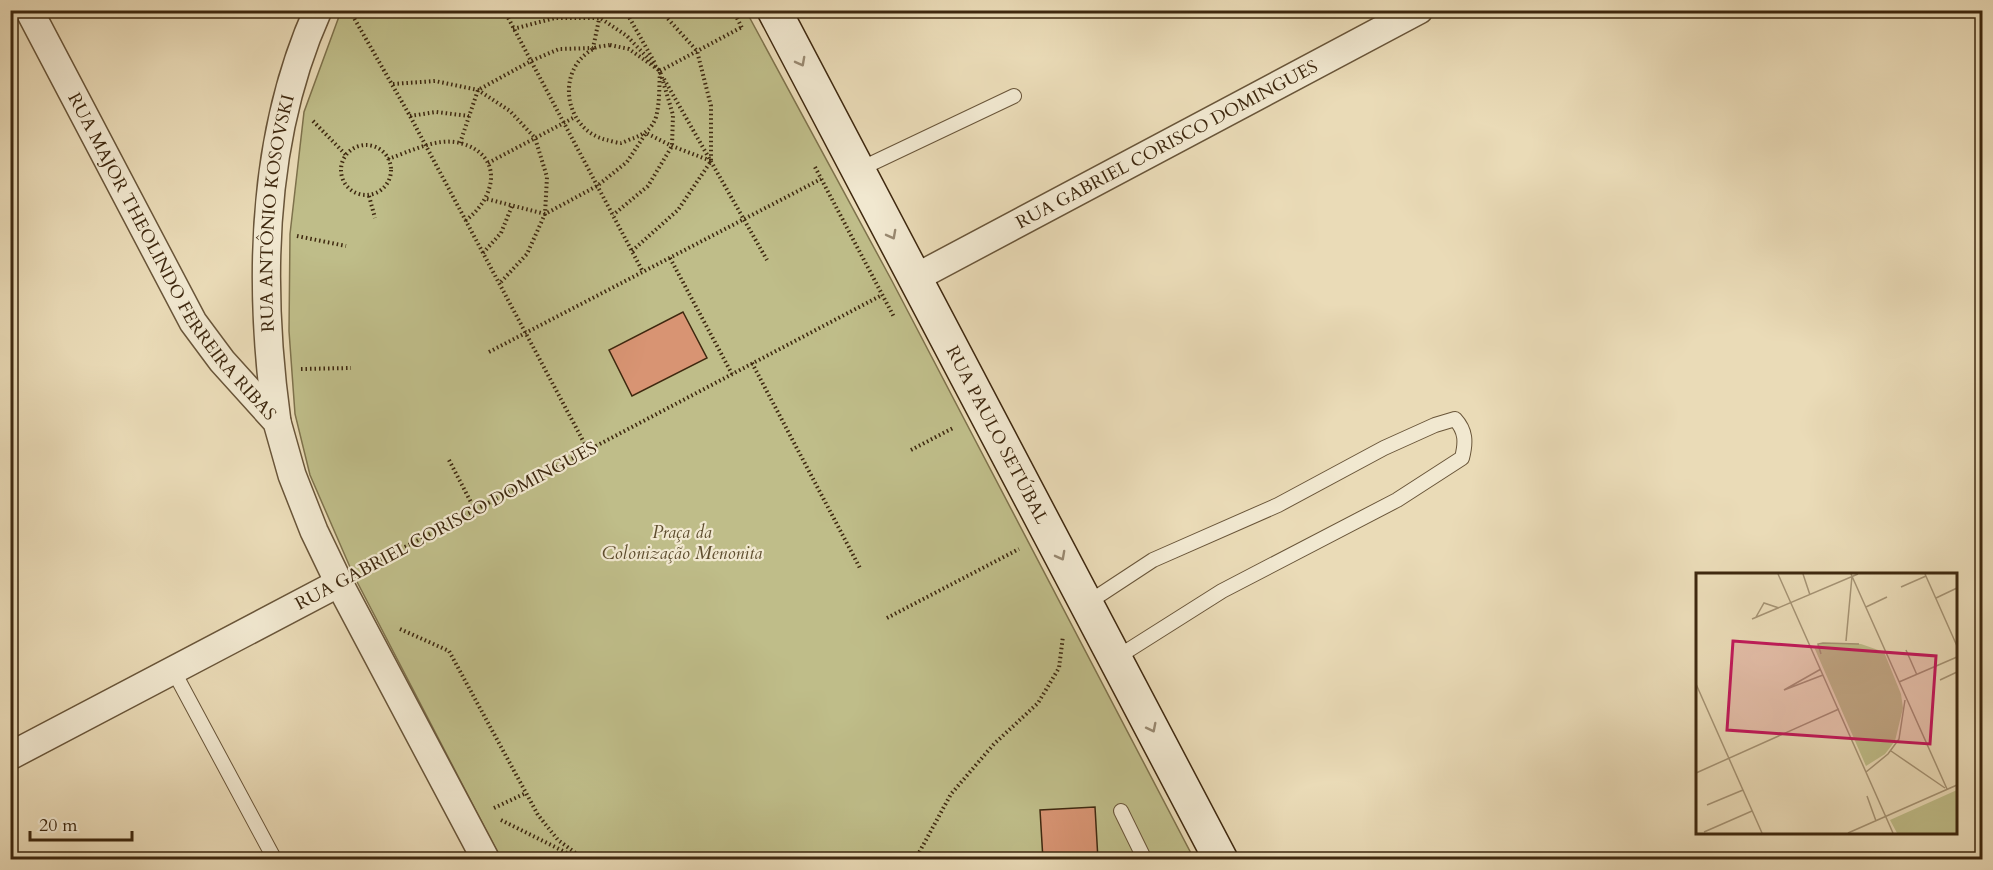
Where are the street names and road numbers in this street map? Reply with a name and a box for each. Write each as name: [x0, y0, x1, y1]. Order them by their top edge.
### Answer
street label: RUA GABRIEL CORISCO DOMINGUES: [1011, 54, 1322, 235]
street label: RUA MAJOR THEOLINDO FERREIRA RIBAS: [62, 88, 282, 426]
street label: RUA ANTÔNIO KOSOVSKI: [254, 92, 300, 333]
street label: RUA PAULO SETÚBAL: [940, 341, 1055, 529]
street label: RUA GABRIEL CORISCO DOMINGUES: [291, 436, 601, 616]

